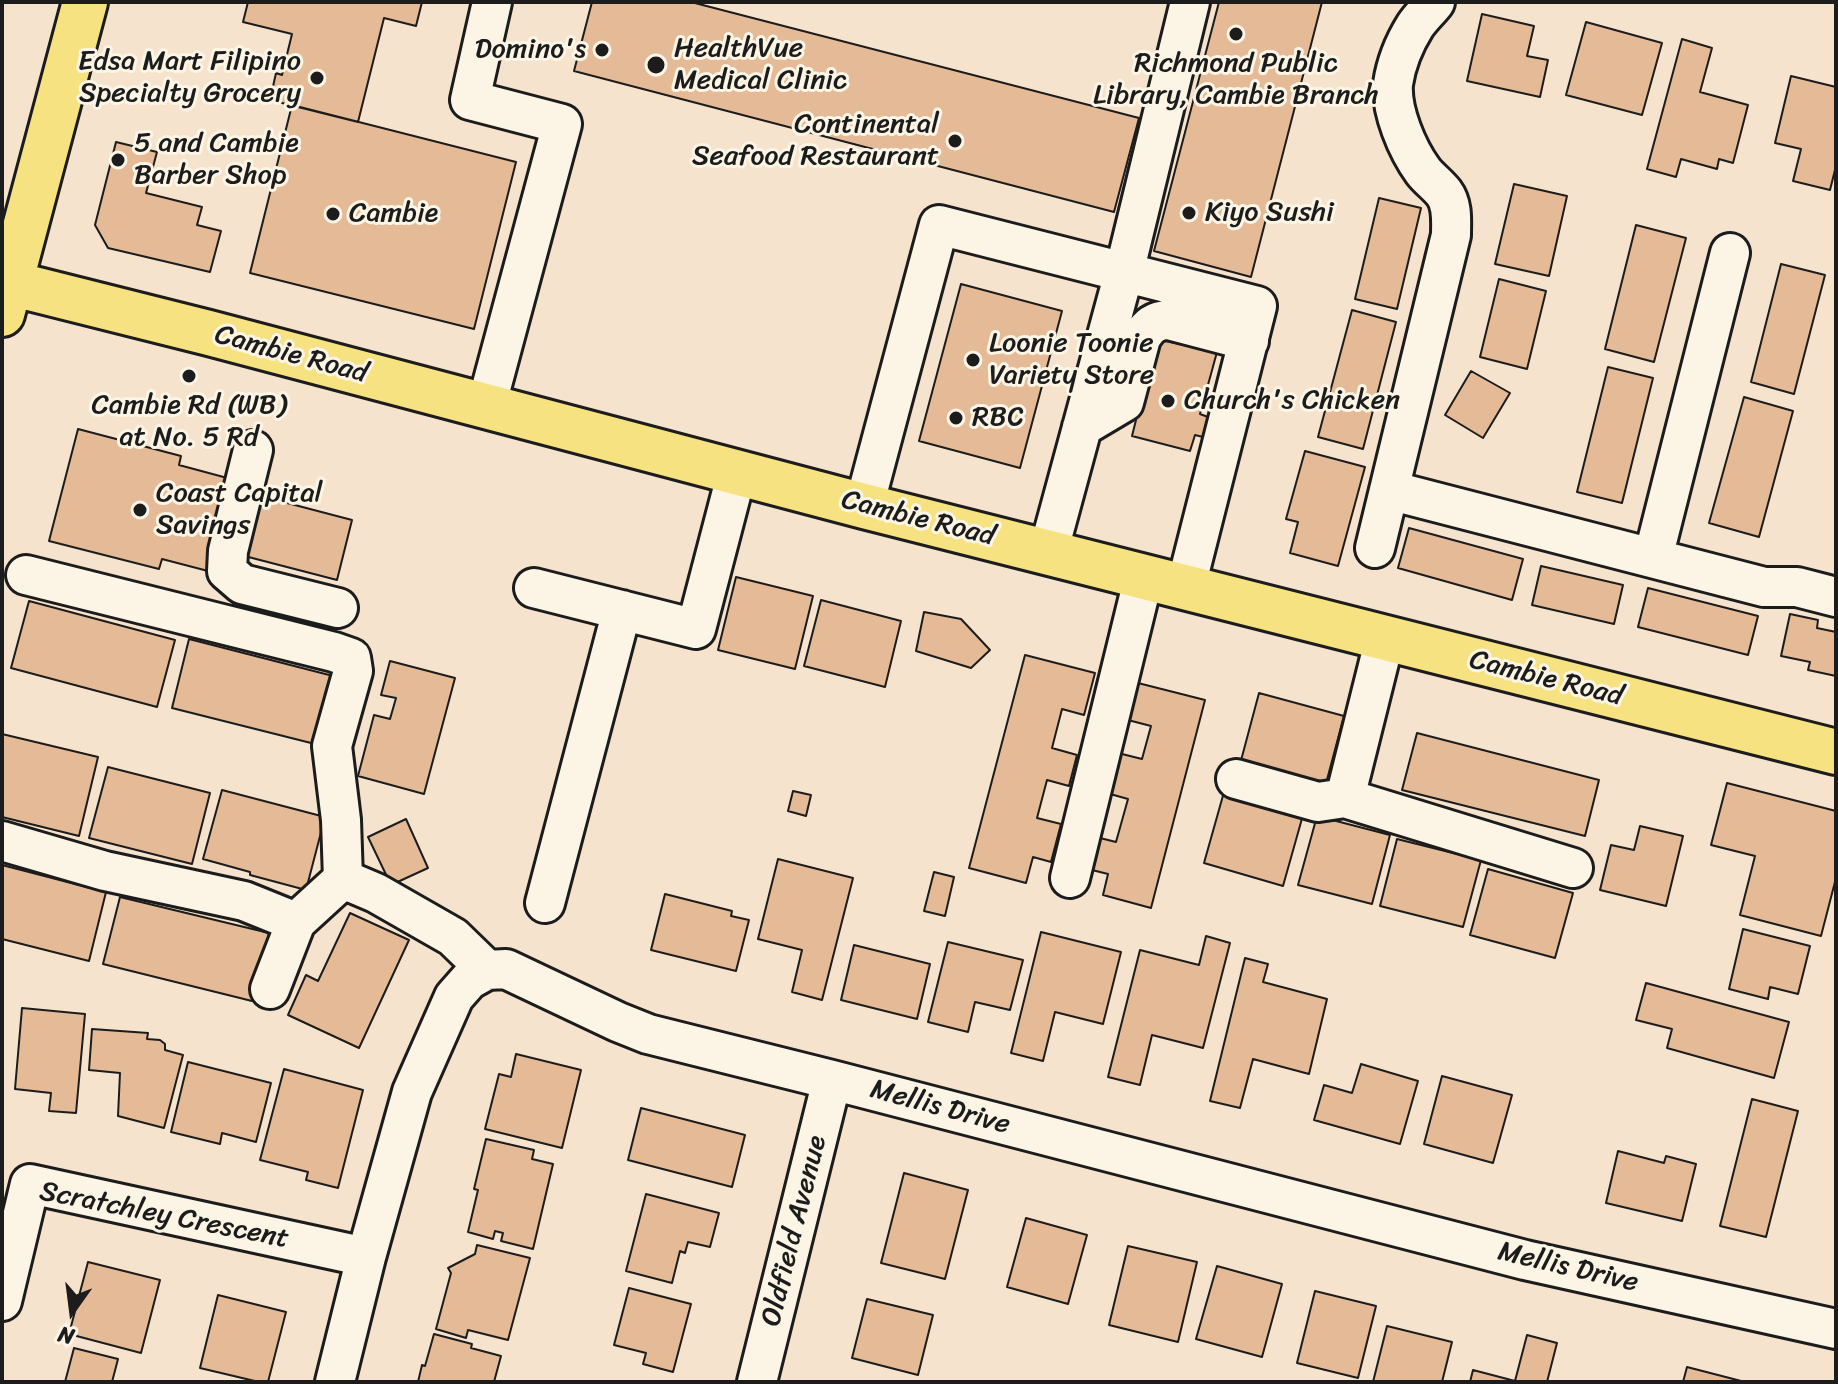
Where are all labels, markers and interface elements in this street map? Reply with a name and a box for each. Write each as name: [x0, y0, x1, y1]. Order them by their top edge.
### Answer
marker: Richmond Public Library, Cambie Branch: [1227, 25, 1245, 43]
place label: HealthVue Medical Clinic: [674, 32, 847, 98]
place label: Domino's: [475, 33, 586, 67]
marker: Domino's: [593, 41, 611, 59]
place label: Edsa Mart Filipino Specialty Grocery: [78, 45, 301, 111]
place label: Richmond Public Library, Cambie Branch: [1093, 47, 1379, 113]
marker: HealthVue Medical Clinic: [645, 54, 667, 76]
marker: Edsa Mart Filipino Specialty Grocery: [308, 69, 326, 87]
place label: Continental Seafood Restaurant: [692, 108, 939, 174]
place label: 5 and Cambie Barber Shop: [134, 127, 299, 193]
marker: Continental Seafood Restaurant: [946, 132, 964, 150]
marker: 5 and Cambie Barber Shop: [109, 151, 127, 169]
place label: Kiyo Sushi: [1205, 196, 1334, 230]
place label: Cambie: [349, 197, 438, 231]
marker: Kiyo Sushi: [1180, 204, 1198, 222]
marker: Cambie: [324, 205, 342, 223]
street label: Cambie Road: [211, 319, 371, 391]
place label: Loonie Toonie Variety Store: [989, 327, 1154, 393]
marker: Loonie Toonie Variety Store: [964, 351, 982, 369]
marker: Cambie Rd (WB) at No. 5 Rd: [180, 367, 198, 385]
place label: Church's Chicken: [1184, 384, 1400, 418]
place label: Cambie Rd (WB) at No. 5 Rd: [92, 389, 286, 455]
marker: Church's Chicken: [1159, 392, 1177, 410]
place label: RBC: [972, 401, 1024, 435]
marker: RBC: [947, 409, 965, 427]
place label: Coast Capital Savings: [156, 477, 322, 543]
street label: Cambie Road: [838, 484, 998, 554]
marker: Coast Capital Savings: [131, 501, 149, 519]
street label: Cambie Road: [1466, 644, 1626, 714]
street label: Mellis Drive: [867, 1073, 1013, 1143]
street label: Oldfield Avenue: [755, 1132, 835, 1330]
street label: Scratchley Crescent: [37, 1175, 291, 1257]
street label: Mellis Drive: [1495, 1236, 1641, 1300]
north arrow: [32, 1272, 112, 1352]
text: N: [54, 1315, 78, 1357]

